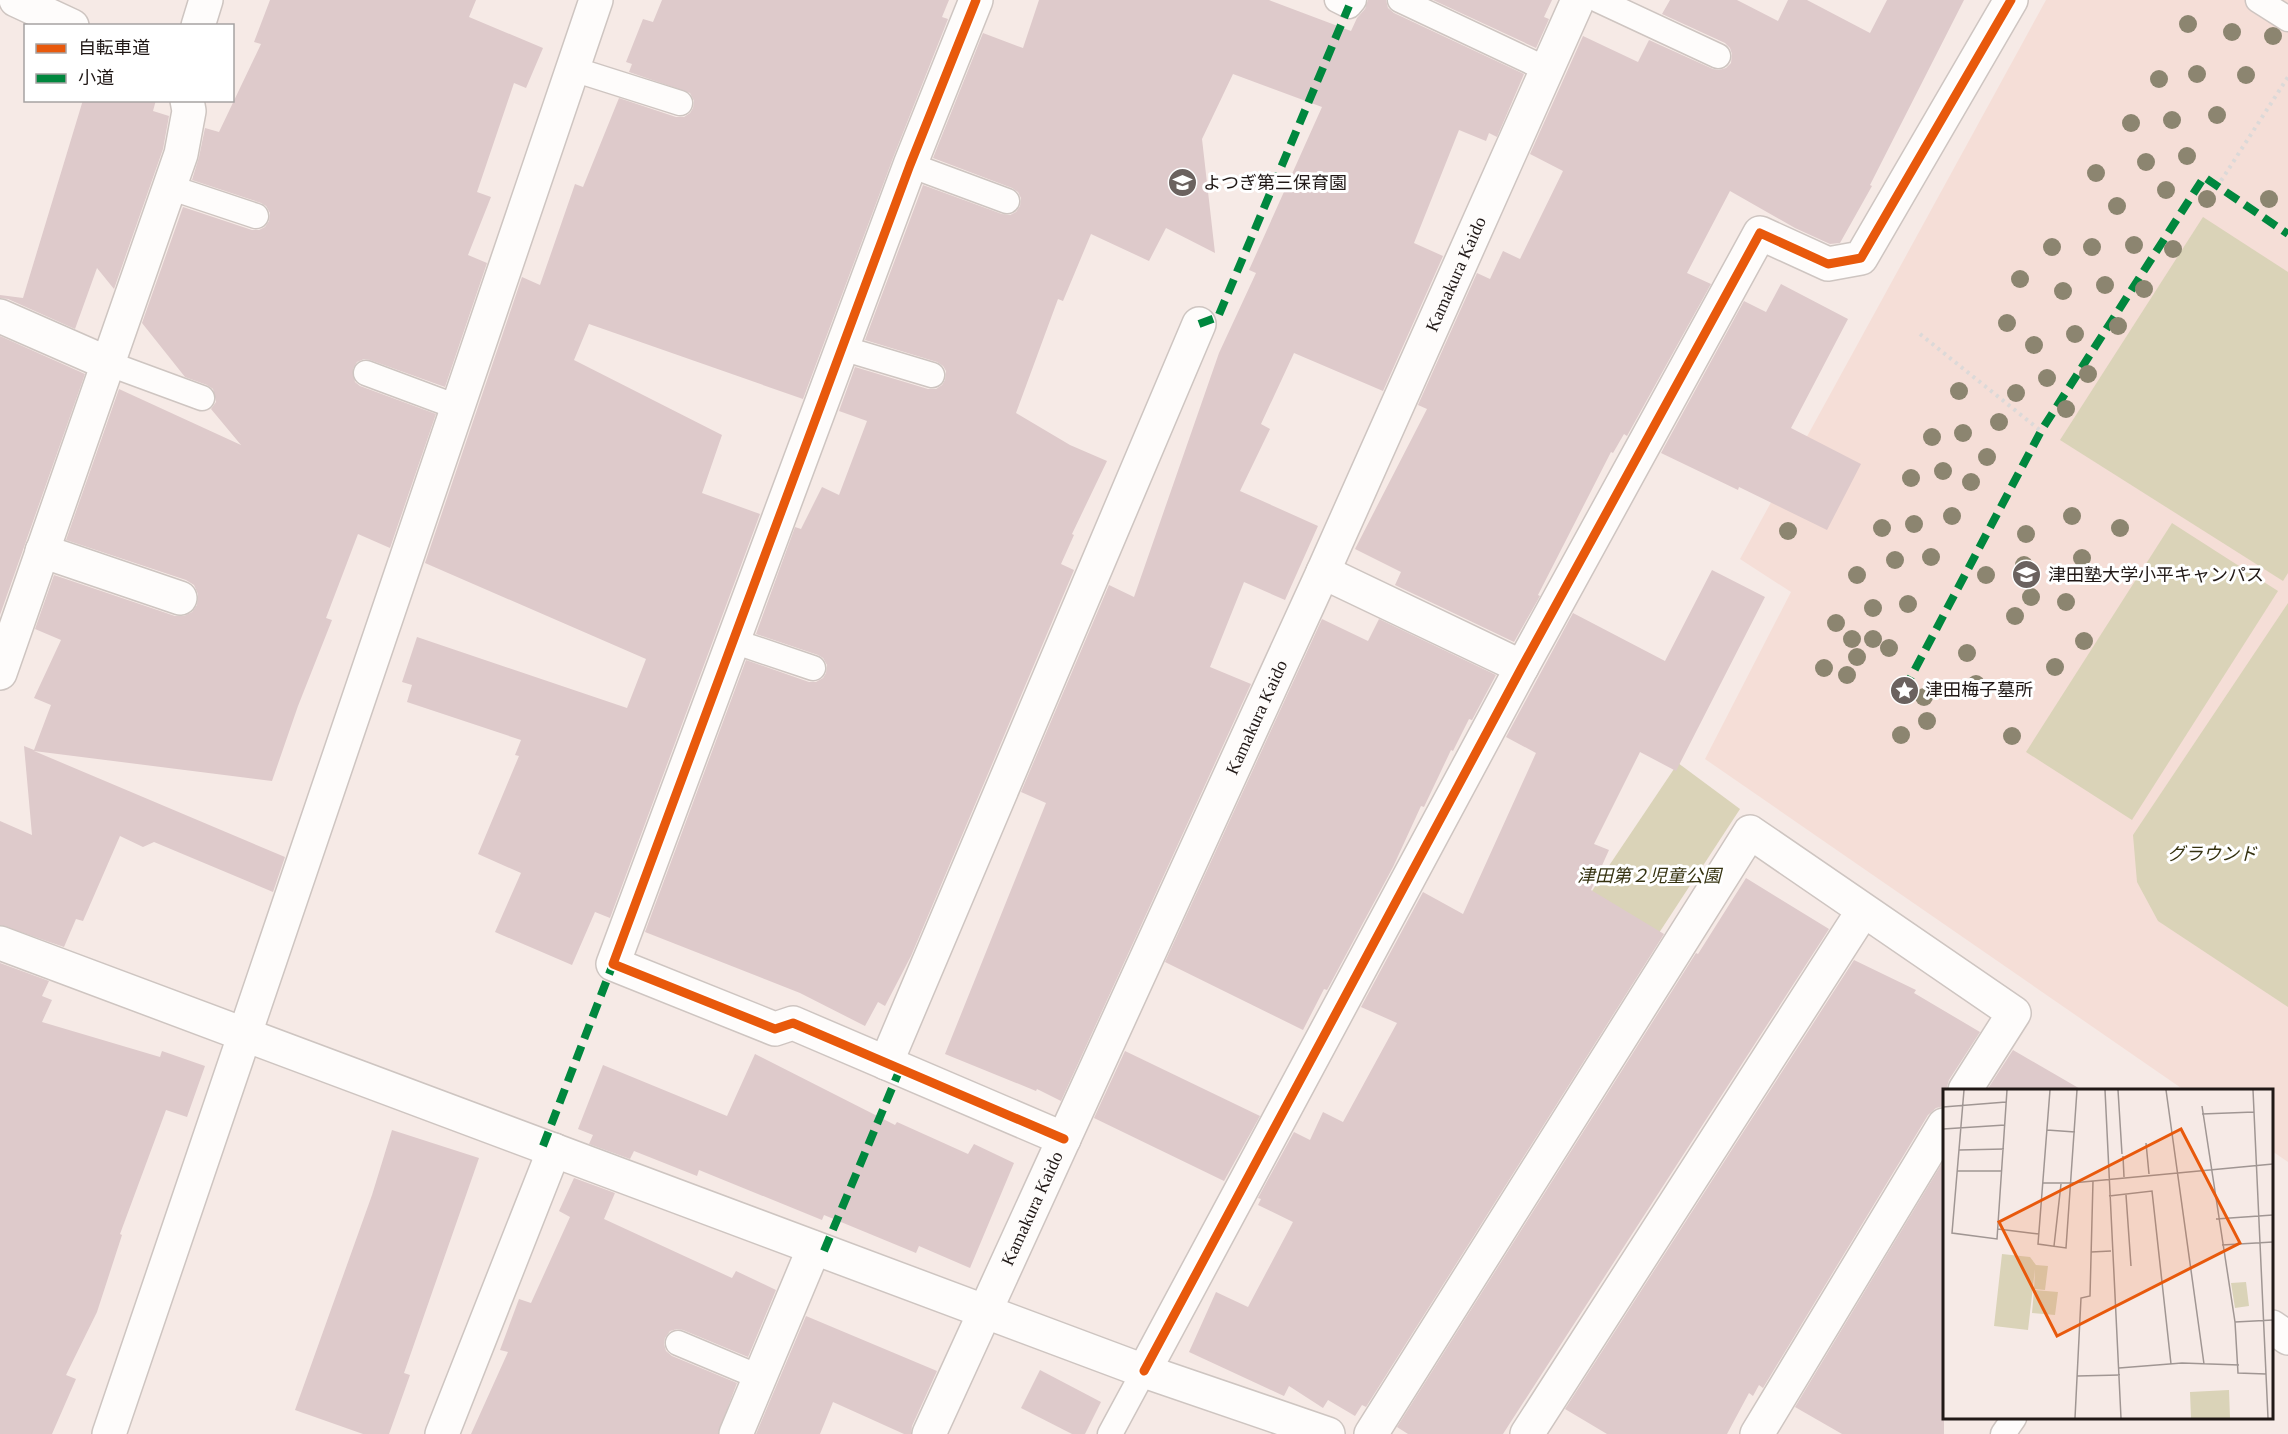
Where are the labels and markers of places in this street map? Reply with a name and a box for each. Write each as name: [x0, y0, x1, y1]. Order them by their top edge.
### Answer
school or university icon: よつぎ第三保育園: [1166, 167, 1198, 199]
place label: よつぎ第三保育園: [1203, 173, 1347, 193]
school or university icon: 津田塾大学小平キャンパス: [2011, 559, 2043, 591]
place label: 津田塾大学小平キャンパス: [2048, 565, 2264, 585]
place icon: 津田梅子墓所: [1888, 674, 1920, 706]
place label: 津田梅子墓所: [1925, 680, 2033, 700]

